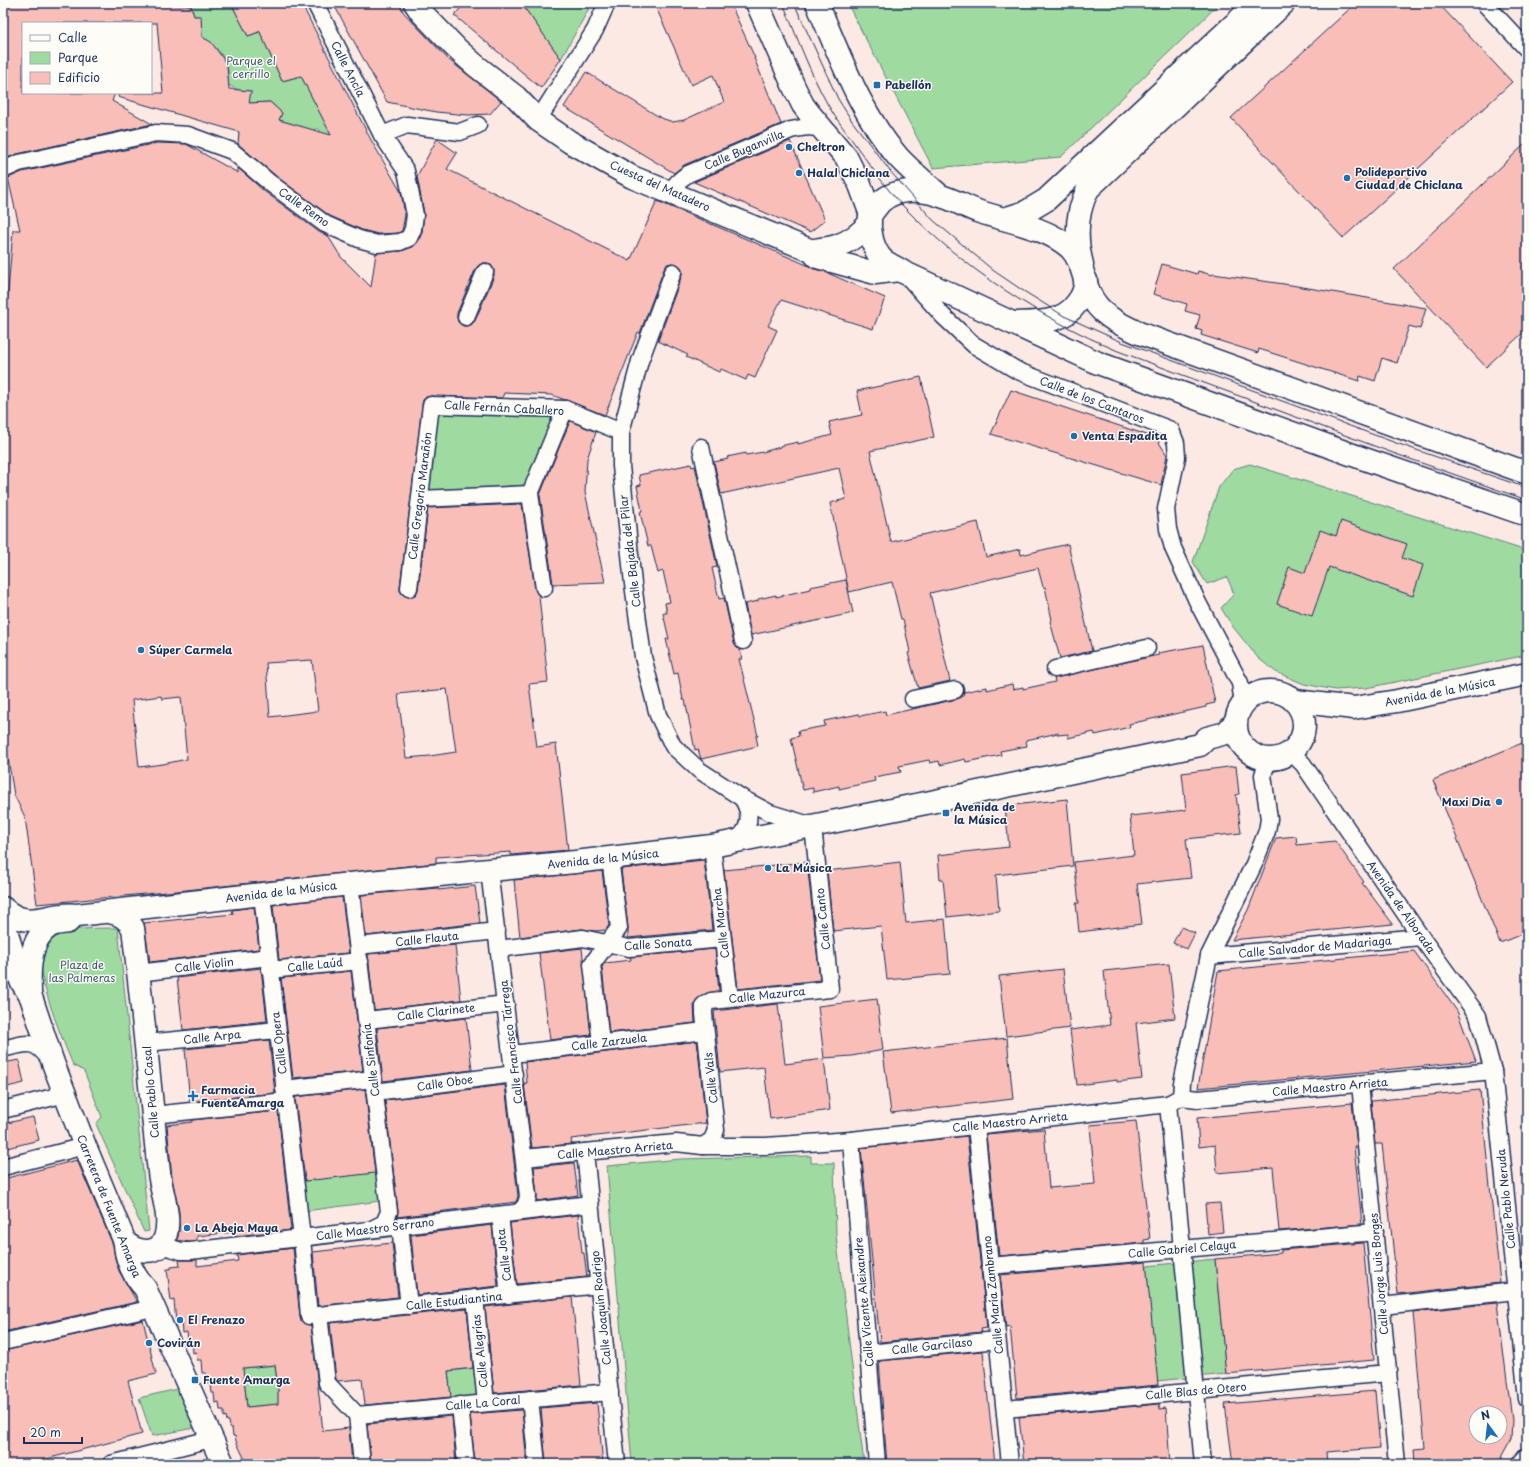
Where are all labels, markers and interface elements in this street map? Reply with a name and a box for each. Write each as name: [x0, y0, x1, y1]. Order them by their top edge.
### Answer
legend: [22, 22, 152, 94]
text: Calle: [58, 28, 88, 46]
street label: Calle Ancla: [327, 38, 370, 100]
text: Parque: [58, 48, 98, 66]
park label: Parque el cerrillo: [226, 52, 276, 82]
text: Edificio: [58, 68, 100, 86]
place label: Pabellón: [885, 76, 931, 93]
marker: Pabellón: [872, 80, 882, 90]
street label: Calle Buganvilla: [701, 125, 786, 174]
place label: Cheltron: [797, 138, 845, 155]
marker: Cheltron: [784, 142, 794, 152]
street label: Cuesta del Matadero: [607, 156, 713, 215]
place label: Polideportivo Ciudad de Chiclana: [1355, 163, 1463, 193]
place label: Halal Chiclana: [807, 164, 890, 181]
marker: Halal Chiclana: [794, 168, 804, 178]
marker: Polideportivo Ciudad de Chiclana: [1342, 173, 1352, 183]
street label: Calle Remo: [275, 183, 333, 230]
street label: Calle de los Cantaros: [1037, 372, 1147, 427]
street label: Calle Fernán Caballero: [444, 396, 565, 419]
place label: Venta Espadita: [1082, 427, 1168, 444]
street label: Calle Gregorio Marañón: [403, 431, 436, 561]
marker: Venta Espadita: [1069, 431, 1079, 441]
street label: Calle Bajada del Pilar: [614, 494, 645, 608]
place label: Súper Carmela: [149, 641, 233, 658]
marker: Súper Carmela: [136, 645, 146, 655]
street label: Avenida de la Música: [1383, 672, 1497, 711]
place label: Maxi Dia: [1442, 793, 1492, 810]
marker: Maxi Dia: [1494, 797, 1504, 807]
place label: Avenida de la Música: [953, 798, 1015, 828]
marker: Avenida de la Música: [941, 808, 951, 818]
street label: Avenida de la Música: [546, 844, 660, 873]
street label: Avenida de Alborada: [1363, 857, 1440, 957]
place label: La Música: [776, 859, 833, 876]
marker: La Música: [763, 863, 773, 873]
street label: Avenida de la Música: [224, 876, 338, 907]
street label: Calle Marcha: [708, 887, 733, 959]
street label: Calle Canto: [811, 887, 834, 951]
street label: Calle Flauta: [394, 927, 460, 950]
street label: Calle Salvador de Madariaga: [1238, 931, 1392, 962]
street label: Calle Sonata: [623, 933, 693, 954]
street label: Calle Violin: [173, 952, 235, 977]
street label: Calle Laúd: [286, 953, 344, 976]
park label: Plaza de las Palmeras: [49, 956, 115, 986]
street label: Calle Francisco Tárrega: [494, 979, 527, 1105]
street label: Calle Mazurca: [728, 982, 806, 1007]
street label: Calle Clarinete: [396, 998, 476, 1025]
street label: Calle Opera: [266, 1011, 291, 1075]
street label: Calle Sinfonía: [358, 1022, 383, 1098]
street label: Calle Arpa: [182, 1025, 242, 1048]
street label: Calle Zarzuela: [570, 1028, 648, 1055]
street label: Calle Pablo Casal: [138, 1045, 163, 1139]
street label: Calle Vals: [699, 1052, 722, 1104]
street label: Calle Oboe: [416, 1070, 474, 1095]
street label: Calle Maestro Arrieta: [1271, 1073, 1389, 1100]
place label: Farmacia FuenteAmarga: [201, 1081, 285, 1111]
marker: Farmacia FuenteAmarga: [188, 1091, 198, 1101]
street label: Calle Maestro Arrieta: [951, 1107, 1069, 1136]
street label: Carretera de Fuente Amarga: [73, 1132, 146, 1280]
street label: Calle Maestro Arrieta: [556, 1136, 674, 1163]
street label: Calle Pablo Neruda: [1492, 1148, 1519, 1250]
street label: Calle Jorge Luis Borges: [1365, 1212, 1392, 1336]
street label: Calle Maestro Serrano: [315, 1213, 435, 1244]
place label: La Abeja Maya: [195, 1219, 279, 1236]
marker: La Abeja Maya: [182, 1223, 192, 1233]
street label: Calle Jota: [492, 1228, 515, 1282]
street label: Calle María Zambrano: [978, 1235, 1007, 1355]
street label: Calle Gabriel Celaya: [1127, 1235, 1237, 1262]
street label: Calle Vicente Aleixandre: [849, 1236, 878, 1368]
street label: Calle Joaquín Rodrigo: [586, 1250, 615, 1366]
street label: Calle Estudiantina: [405, 1287, 503, 1314]
place label: El Frenazo: [188, 1311, 245, 1328]
street label: Calle Alegrías: [467, 1314, 492, 1389]
marker: El Frenazo: [175, 1315, 185, 1325]
street label: Calle Garcilaso: [891, 1333, 973, 1358]
place label: Covirán: [157, 1334, 201, 1351]
marker: Covirán: [144, 1338, 154, 1348]
place label: Fuente Amarga: [203, 1371, 291, 1388]
marker: Fuente Amarga: [190, 1375, 200, 1385]
street label: Calle Blas de Otero: [1145, 1378, 1247, 1403]
street label: Calle La Coral: [445, 1391, 521, 1414]
north arrow: [1468, 1405, 1508, 1445]
text: N: [1479, 1405, 1492, 1424]
scale bar: [24, 1419, 82, 1445]
text: 20 m: [30, 1423, 61, 1441]

